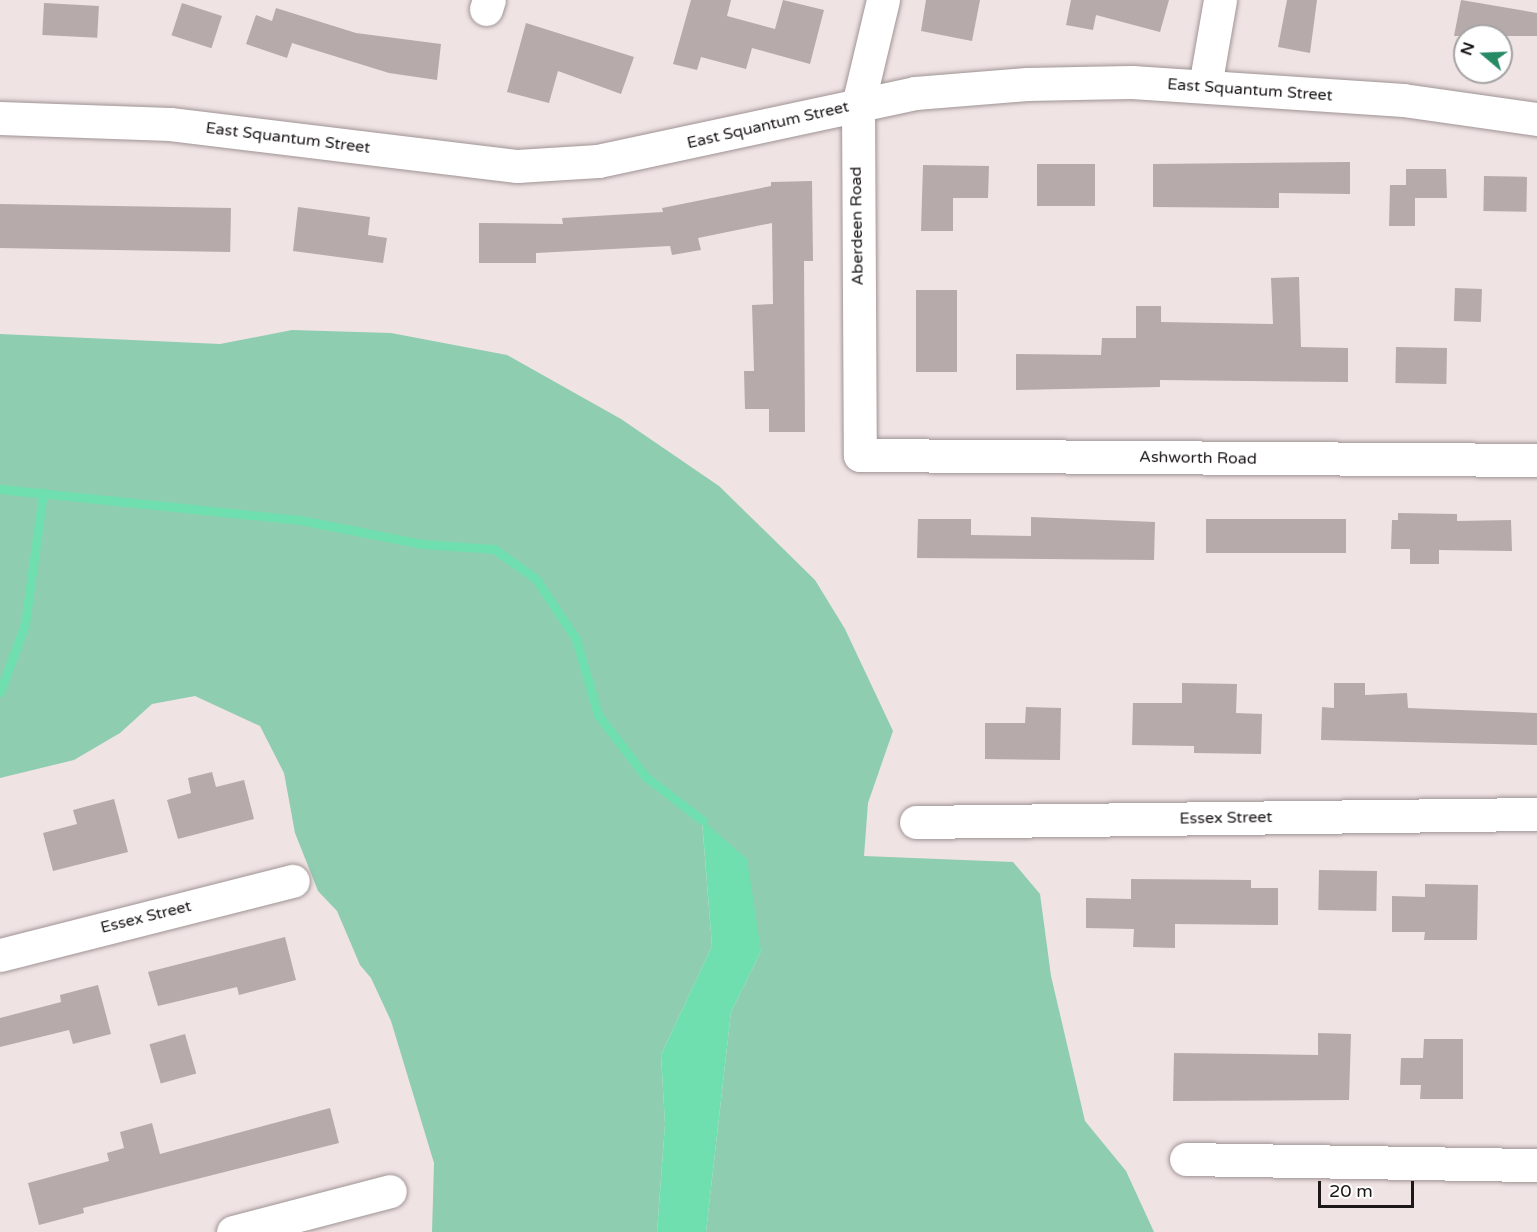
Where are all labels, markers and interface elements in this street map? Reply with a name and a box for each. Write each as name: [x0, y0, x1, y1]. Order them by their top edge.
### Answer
north arrow: [1453, 24, 1513, 84]
text: N: [1456, 39, 1479, 58]
street label: East Squantum Street: [1167, 75, 1333, 105]
street label: East Squantum Street: [685, 97, 851, 153]
street label: East Squantum Street: [205, 118, 371, 158]
street label: Aberdeen Road: [846, 166, 868, 286]
street label: Ashworth Road: [1139, 447, 1257, 469]
street label: Essex Street: [1179, 808, 1273, 828]
street label: Essex Street: [99, 896, 193, 938]
scale bar: [1321, 1169, 1417, 1207]
text: 20 m: [1329, 1180, 1373, 1202]

